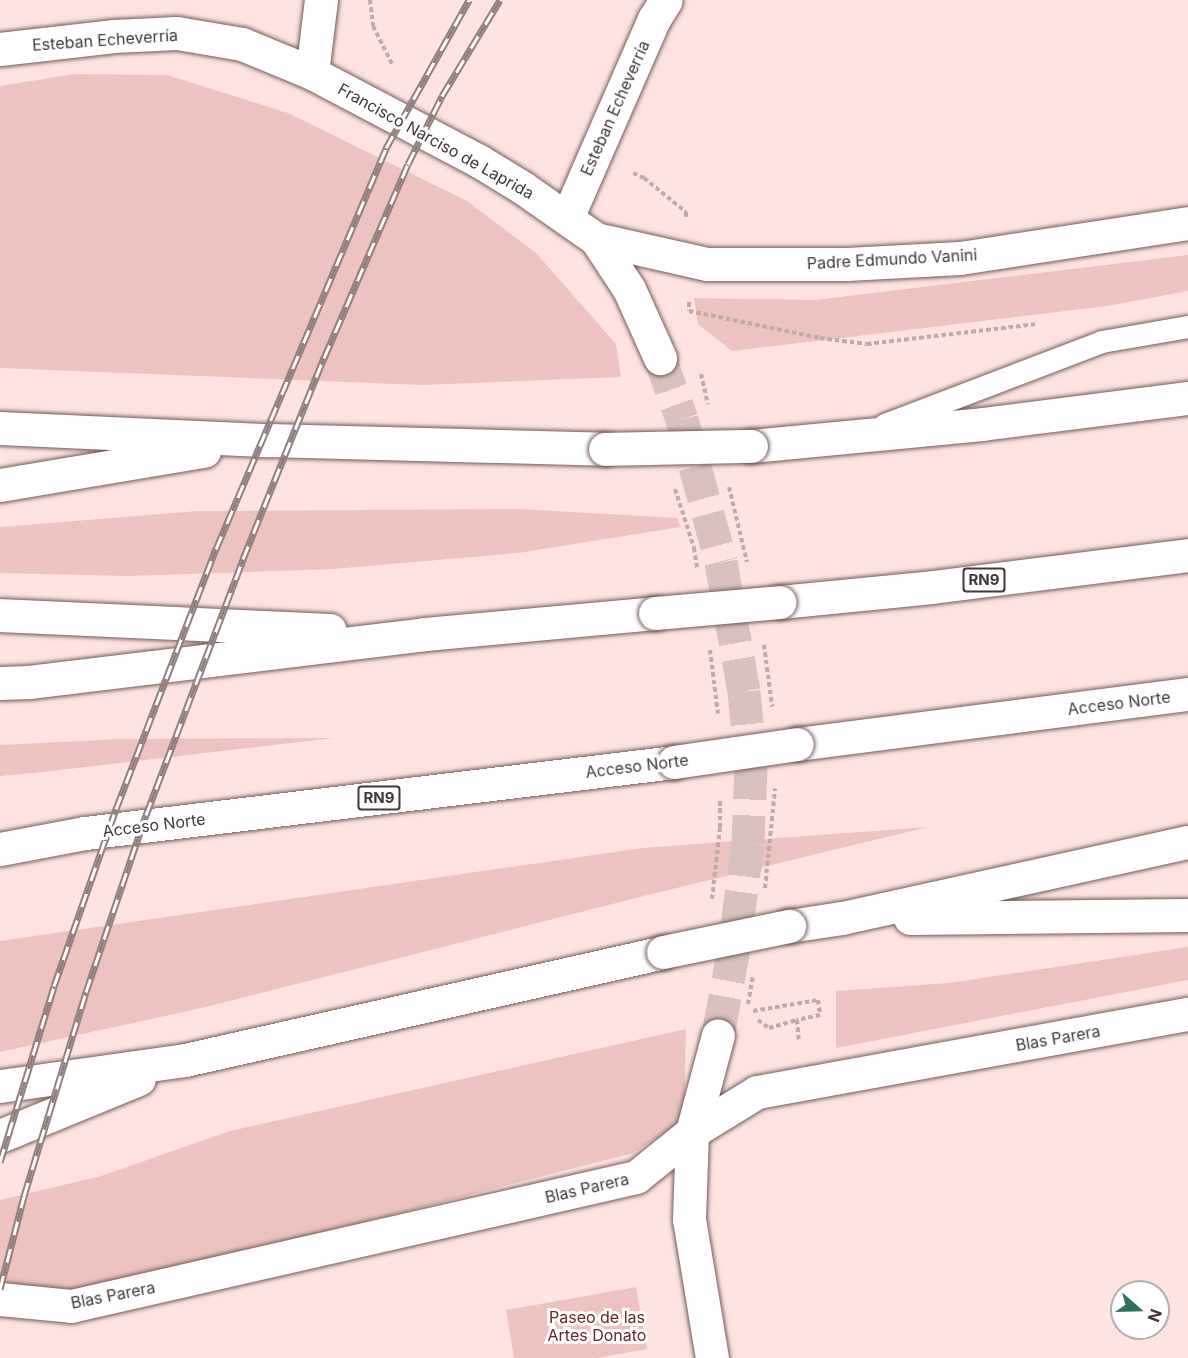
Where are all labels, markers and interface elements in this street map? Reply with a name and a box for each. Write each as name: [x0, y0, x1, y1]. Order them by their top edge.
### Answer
street label: Esteban Echeverría: [32, 25, 178, 55]
street label: Esteban Echeverría: [577, 37, 653, 179]
street label: Francisco Narciso de Laprida: [335, 79, 537, 203]
street label: Padre Edmundo Vanini: [806, 245, 978, 273]
road number: RN9: [962, 568, 1006, 592]
street label: Acceso Norte: [1066, 687, 1172, 719]
street label: Acceso Norte: [584, 750, 690, 782]
road number: RN9: [356, 786, 401, 810]
street label: Acceso Norte: [101, 809, 207, 841]
street label: Blas Parera: [1014, 1021, 1102, 1055]
street label: Blas Parera: [543, 1169, 631, 1207]
street label: Blas Parera: [69, 1277, 157, 1313]
north arrow: [1110, 1280, 1170, 1340]
text: N: [1144, 1306, 1167, 1325]
park label: Paseo de las Artes Donato: [548, 1307, 646, 1345]

